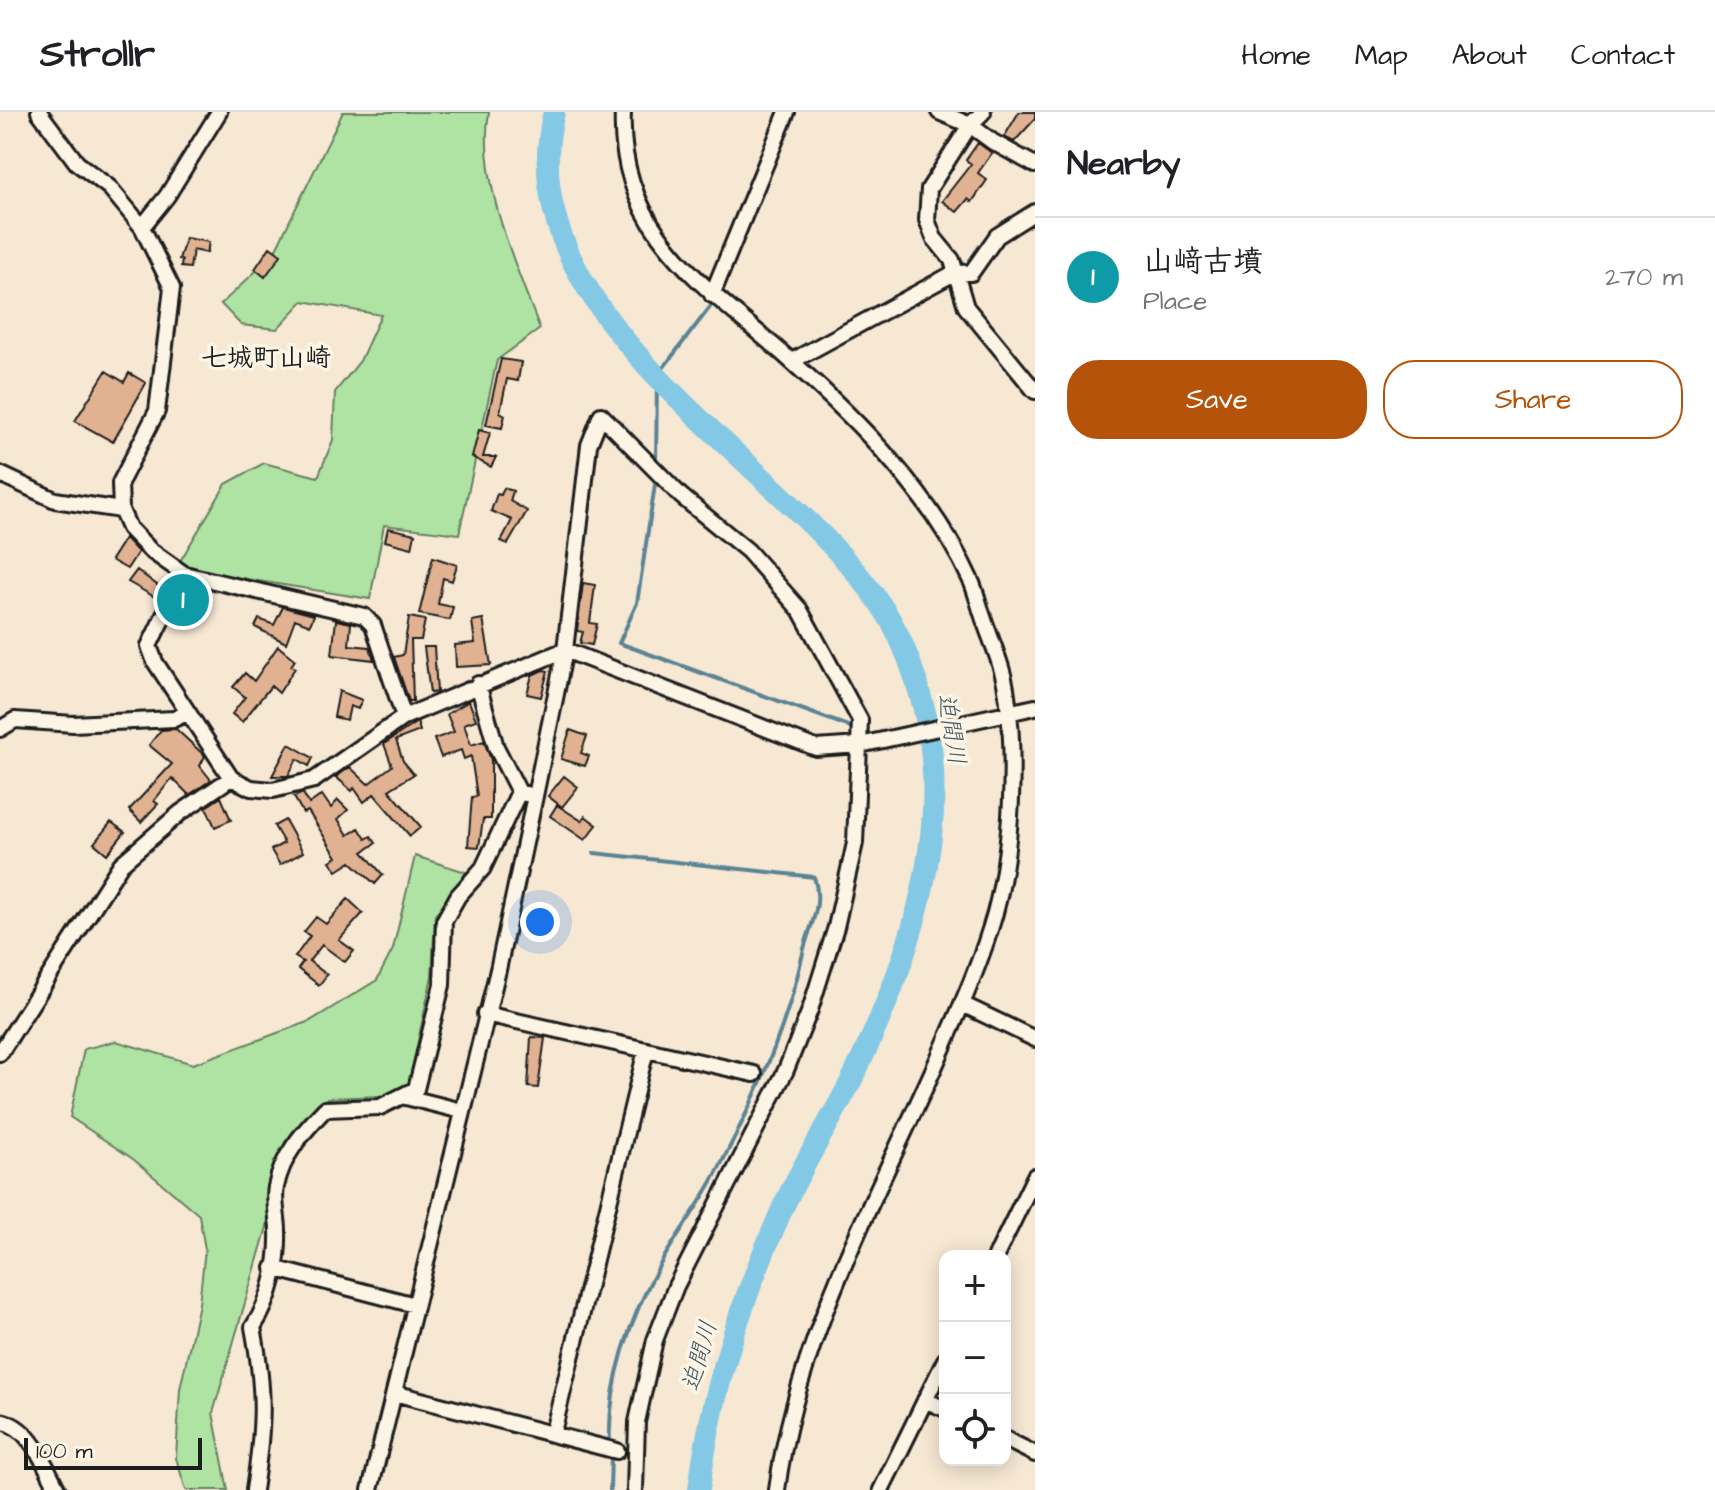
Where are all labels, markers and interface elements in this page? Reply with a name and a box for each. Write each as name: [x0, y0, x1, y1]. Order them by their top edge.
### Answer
text: Strollr: [40, 29, 155, 81]
text: Home: [1241, 36, 1311, 75]
text: Map: [1355, 36, 1408, 75]
text: About: [1452, 36, 1527, 75]
text: Contact: [1571, 36, 1675, 75]
text: Nearby: [1067, 140, 1181, 188]
text: 山﨑古墳: [1143, 241, 1263, 283]
text: 1: [1091, 259, 1095, 295]
text: 270 m: [1605, 259, 1683, 295]
text: Place: [1143, 283, 1207, 319]
district label: 七城町山崎: [201, 340, 331, 376]
button: Save: [1067, 360, 1367, 439]
button: Share: [1383, 360, 1683, 439]
pin: 1: [157, 570, 209, 630]
water label: 迫間川: [929, 691, 973, 767]
your location: [520, 902, 560, 942]
map controls: [939, 1250, 1011, 1466]
button: +: [939, 1250, 1011, 1322]
water label: 迫間川: [674, 1317, 726, 1395]
button: −: [939, 1322, 1011, 1394]
button: locate: [939, 1394, 1011, 1466]
scale bar: [24, 1434, 202, 1470]
text: 100 m: [36, 1436, 93, 1467]

